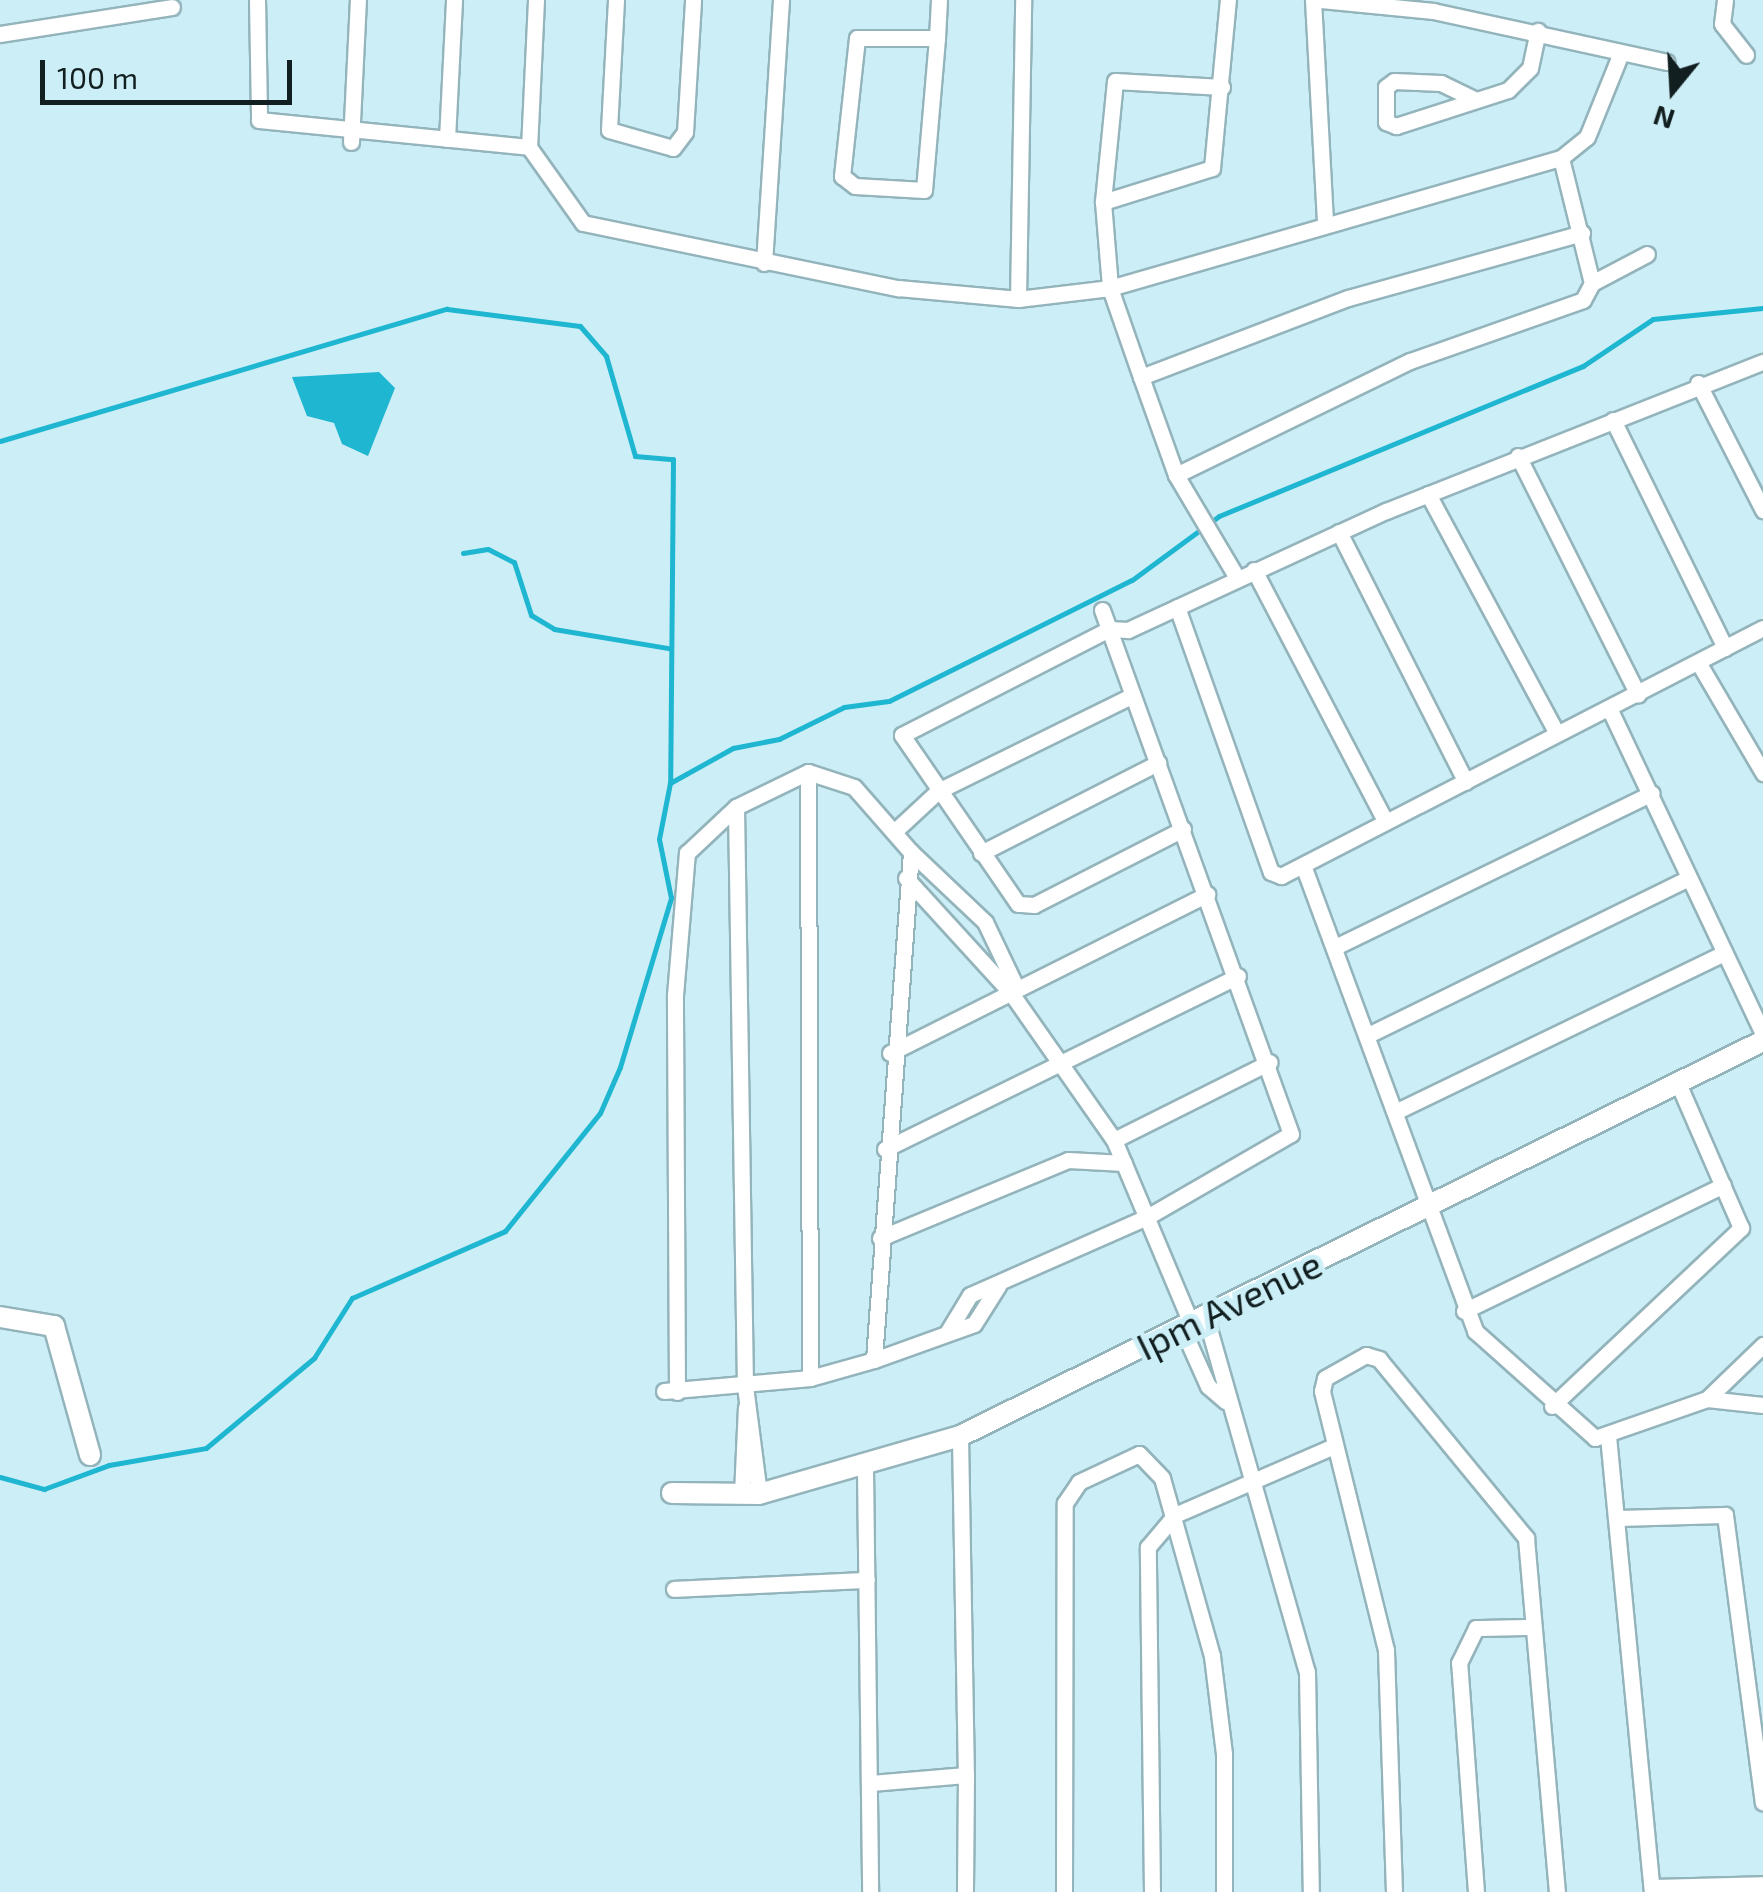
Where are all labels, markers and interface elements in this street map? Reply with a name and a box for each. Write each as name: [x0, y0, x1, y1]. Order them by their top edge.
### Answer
scale bar: [45, 40, 298, 102]
north arrow: [1623, 40, 1723, 140]
text: 100 m: [57, 59, 138, 95]
text: N: [1649, 99, 1679, 138]
street label: Ipm Avenue: [1129, 1240, 1329, 1370]

